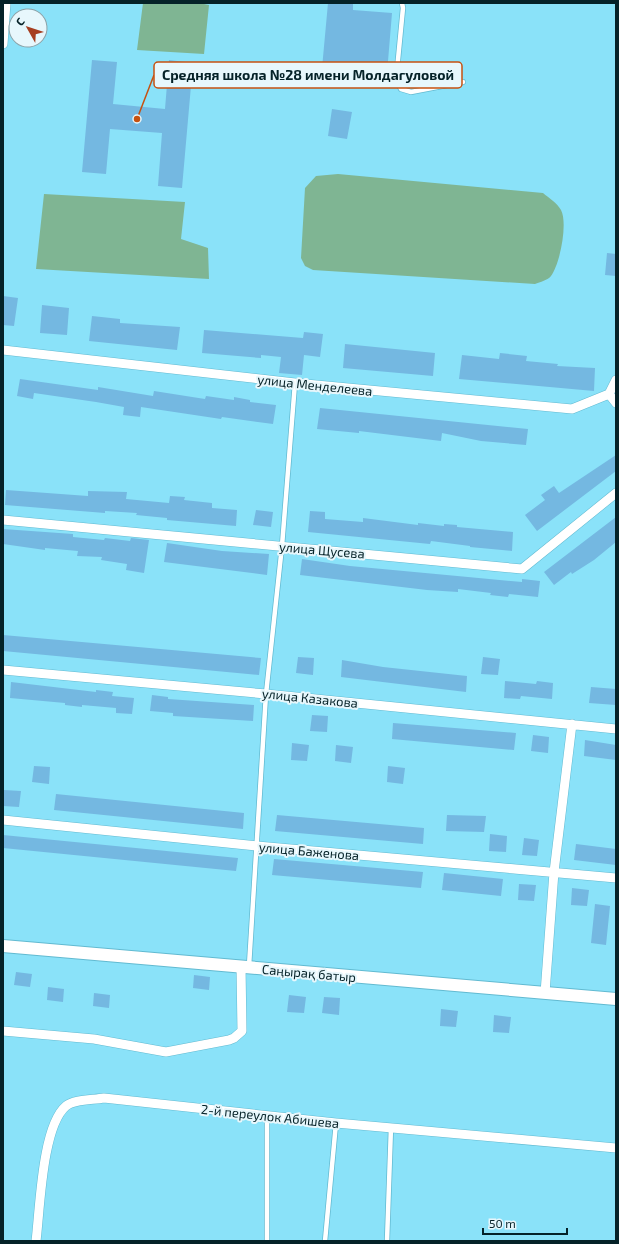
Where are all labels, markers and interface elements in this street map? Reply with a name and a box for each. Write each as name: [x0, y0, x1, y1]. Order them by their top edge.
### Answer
north arrow: [8, 8, 48, 48]
text: С: [13, 14, 27, 28]
callout: Средняя школа №28 имени Молдагуловой: [154, 62, 462, 88]
text: Средняя школа №28 имени Молдагуловой: [162, 66, 454, 83]
street label: улица Менделеева: [257, 371, 373, 399]
street label: улица Щусева: [278, 538, 366, 562]
street label: улица Казакова: [261, 685, 359, 711]
street label: улица Баженова: [258, 839, 360, 863]
street label: Саңырақ батыр: [261, 961, 357, 985]
street label: 2-й переулок Абишева: [200, 1101, 340, 1131]
scale bar: [483, 1210, 567, 1236]
text: 50 m: [489, 1216, 516, 1230]

